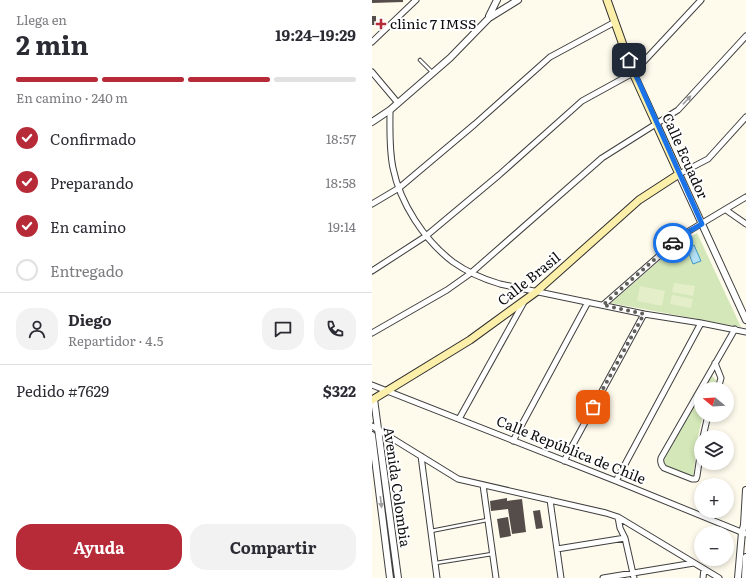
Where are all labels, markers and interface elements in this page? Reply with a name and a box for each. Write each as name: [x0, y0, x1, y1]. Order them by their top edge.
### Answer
text: Llega en: [16, 10, 67, 29]
place label: clinic 7 IMSS: [390, 13, 476, 33]
marker: clinic 7 IMSS: [375, 18, 387, 30]
text: 19:24–19:29: [275, 23, 356, 46]
text: 2 min: [16, 24, 89, 63]
pin: [612, 43, 646, 77]
icon: home: [618, 49, 640, 71]
text: En camino · 240 m: [16, 88, 128, 107]
one-way arrow: [683, 95, 692, 105]
street label: Calle Ecuador: [658, 110, 714, 202]
icon: check: [16, 127, 38, 149]
text: Confirmado: [50, 127, 136, 150]
text: 18:57: [326, 129, 356, 148]
icon: check: [16, 171, 38, 193]
text: Preparando: [50, 171, 134, 194]
text: 18:58: [325, 173, 356, 192]
icon: check: [16, 215, 38, 237]
text: En camino: [50, 215, 126, 238]
text: 19:14: [328, 217, 356, 236]
courier: [653, 223, 693, 263]
icon: car: [662, 232, 684, 254]
street label: Calle Brasil: [493, 247, 564, 310]
text: Entregado: [50, 259, 124, 282]
button: person: [16, 308, 58, 350]
text: Diego: [68, 308, 112, 331]
button: chat: [262, 308, 304, 350]
button: phone: [314, 308, 356, 350]
text: Repartidor · 4.5: [68, 331, 163, 350]
text: Pedido #7629: [16, 379, 109, 402]
text: $322: [323, 379, 356, 402]
north arrow: [694, 382, 734, 422]
map controls: [694, 382, 734, 566]
pin: [576, 390, 610, 424]
icon: bag: [582, 396, 604, 418]
street label: Calle República de Chile: [494, 410, 649, 488]
street label: Avenida Colombia: [380, 425, 416, 549]
button: layers: [694, 430, 734, 470]
button: +: [694, 478, 734, 518]
one-way arrow: [377, 496, 384, 508]
button: Ayuda: [16, 524, 182, 570]
button: Compartir: [190, 524, 356, 570]
button: −: [694, 526, 734, 566]

